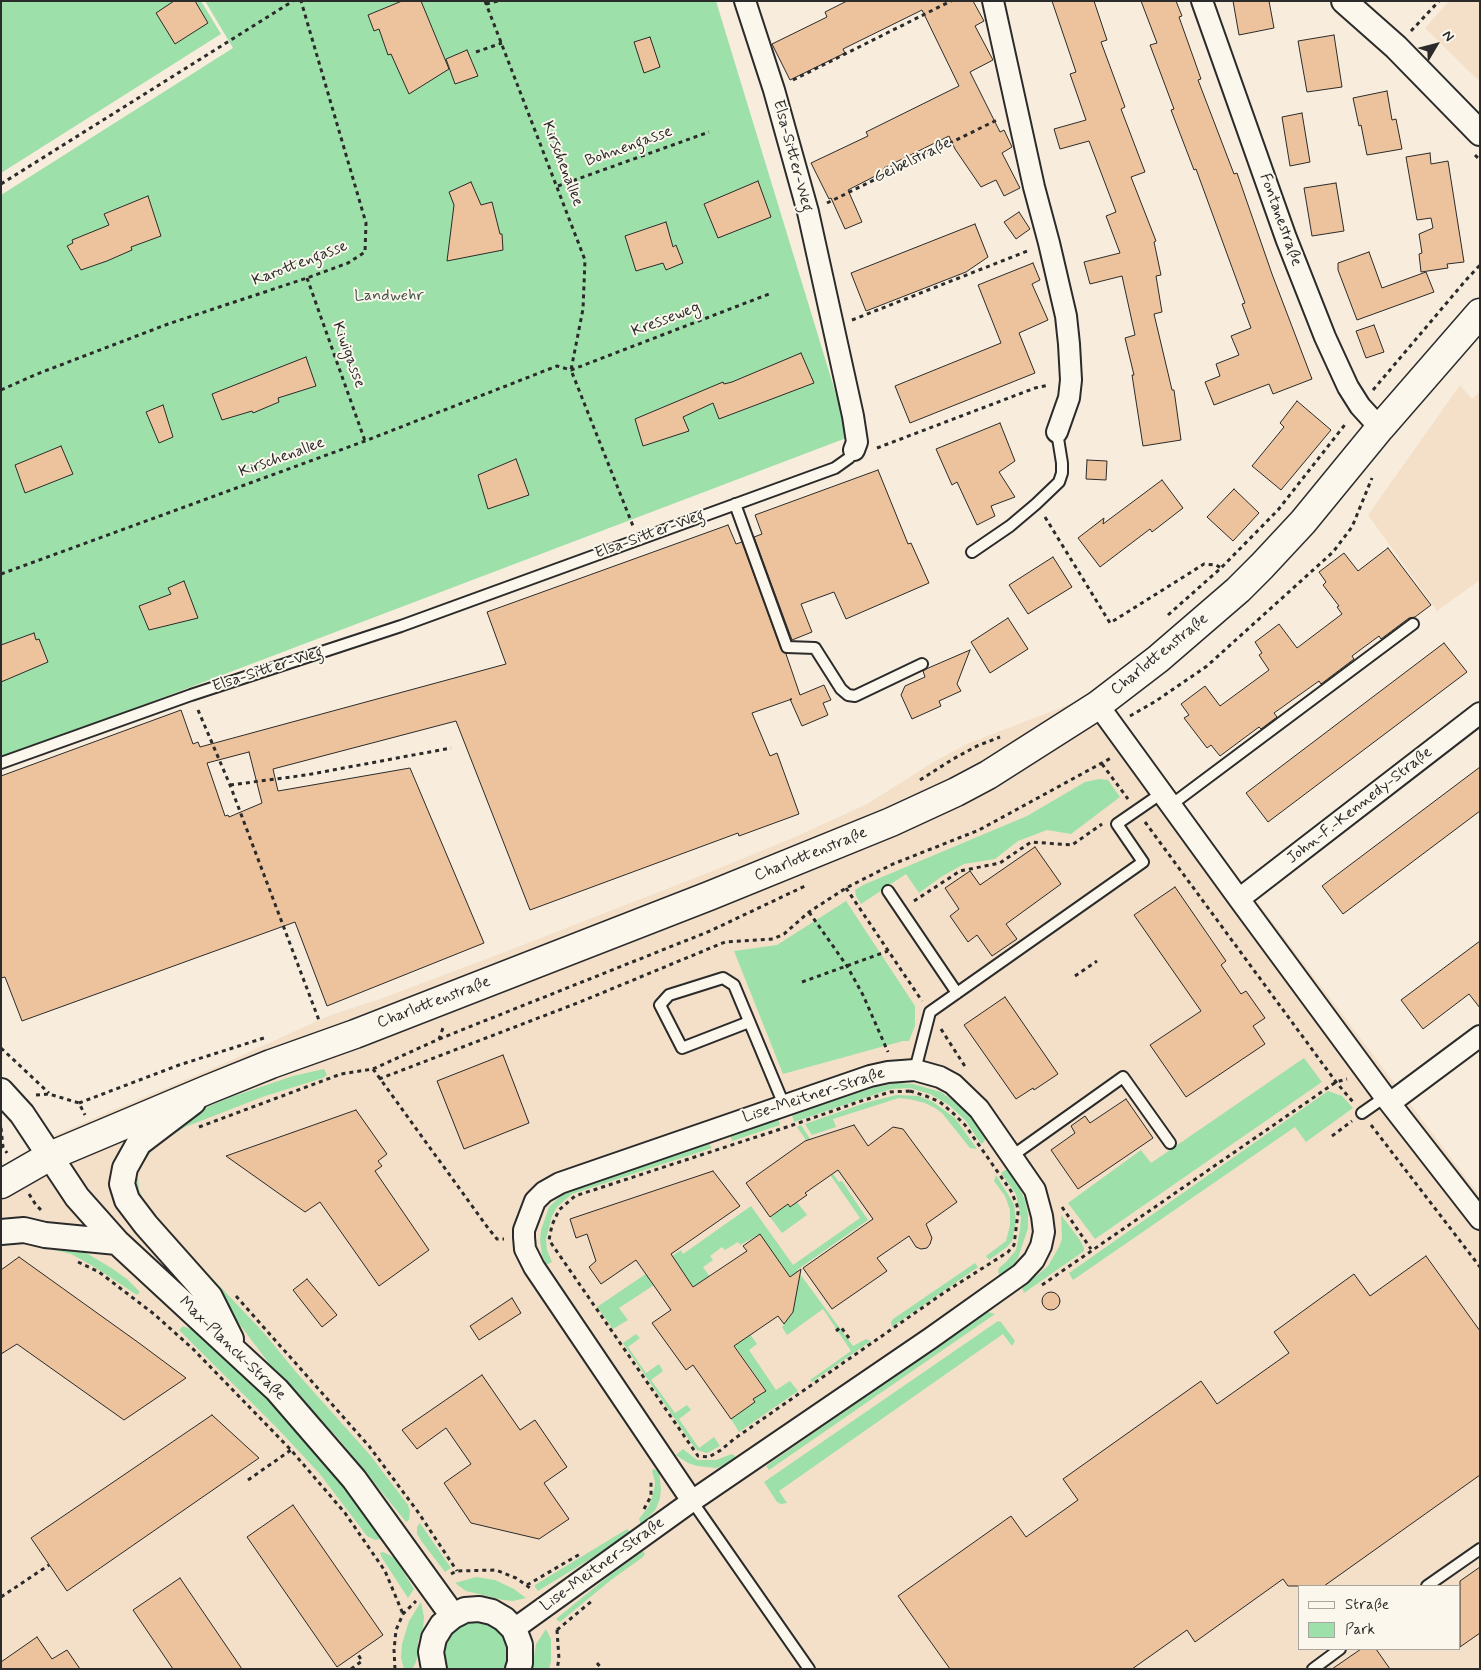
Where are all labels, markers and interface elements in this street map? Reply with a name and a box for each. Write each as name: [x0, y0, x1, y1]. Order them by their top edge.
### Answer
north arrow: [1411, 20, 1461, 70]
text: N: [1438, 27, 1458, 45]
street label: Elsa-Sitter-Weg: [768, 98, 816, 214]
street label: Kirschenallee: [537, 119, 587, 209]
street label: Bohnengasse: [583, 122, 675, 172]
street label: Geibelstraße: [871, 134, 955, 188]
street label: Fontanestraße: [1254, 171, 1306, 269]
street label: Karottengasse: [249, 237, 351, 291]
park label: Landwehr: [354, 287, 424, 307]
street label: Kresseweg: [629, 298, 703, 342]
street label: Kiwigasse: [327, 319, 369, 391]
street label: Kirschenallee: [237, 434, 327, 482]
street label: Elsa-Sitter-Weg: [593, 506, 707, 564]
street label: Charlottenstraße: [1107, 610, 1213, 700]
street label: Elsa-Sitter-Weg: [210, 643, 326, 697]
street label: John-F.-Kennedy-Straße: [1283, 743, 1437, 869]
street label: Charlottenstraße: [752, 824, 870, 886]
street label: Charlottenstraße: [375, 973, 493, 1033]
street label: Lise-Meitner-Straße: [741, 1064, 887, 1128]
street label: Max-Planck-Straße: [175, 1293, 289, 1405]
street label: Lise-Meitner-Straße: [537, 1514, 669, 1616]
legend: [1298, 1585, 1461, 1650]
text: Straße: [1345, 1595, 1389, 1615]
text: Park: [1345, 1620, 1375, 1640]

